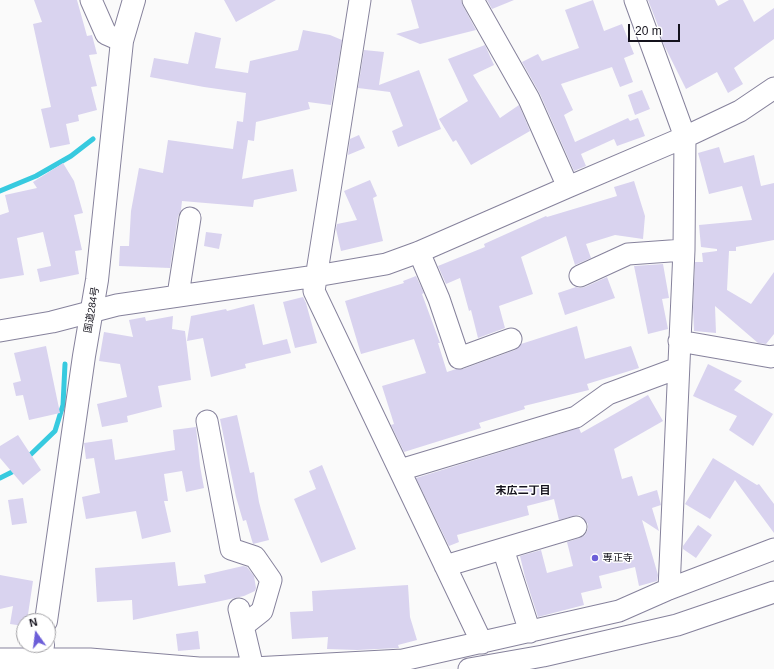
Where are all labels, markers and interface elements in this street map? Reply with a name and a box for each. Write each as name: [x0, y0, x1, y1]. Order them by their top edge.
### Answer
scale bar: [630, 16, 682, 42]
text: 20 m: [635, 24, 662, 38]
street label: 国道284号: [82, 286, 102, 334]
district label: 末広二丁目: [496, 484, 550, 498]
place label: 専正寺: [603, 552, 633, 564]
marker: 専正寺: [590, 553, 600, 563]
north arrow: [16, 613, 56, 653]
text: N: [28, 616, 39, 629]

